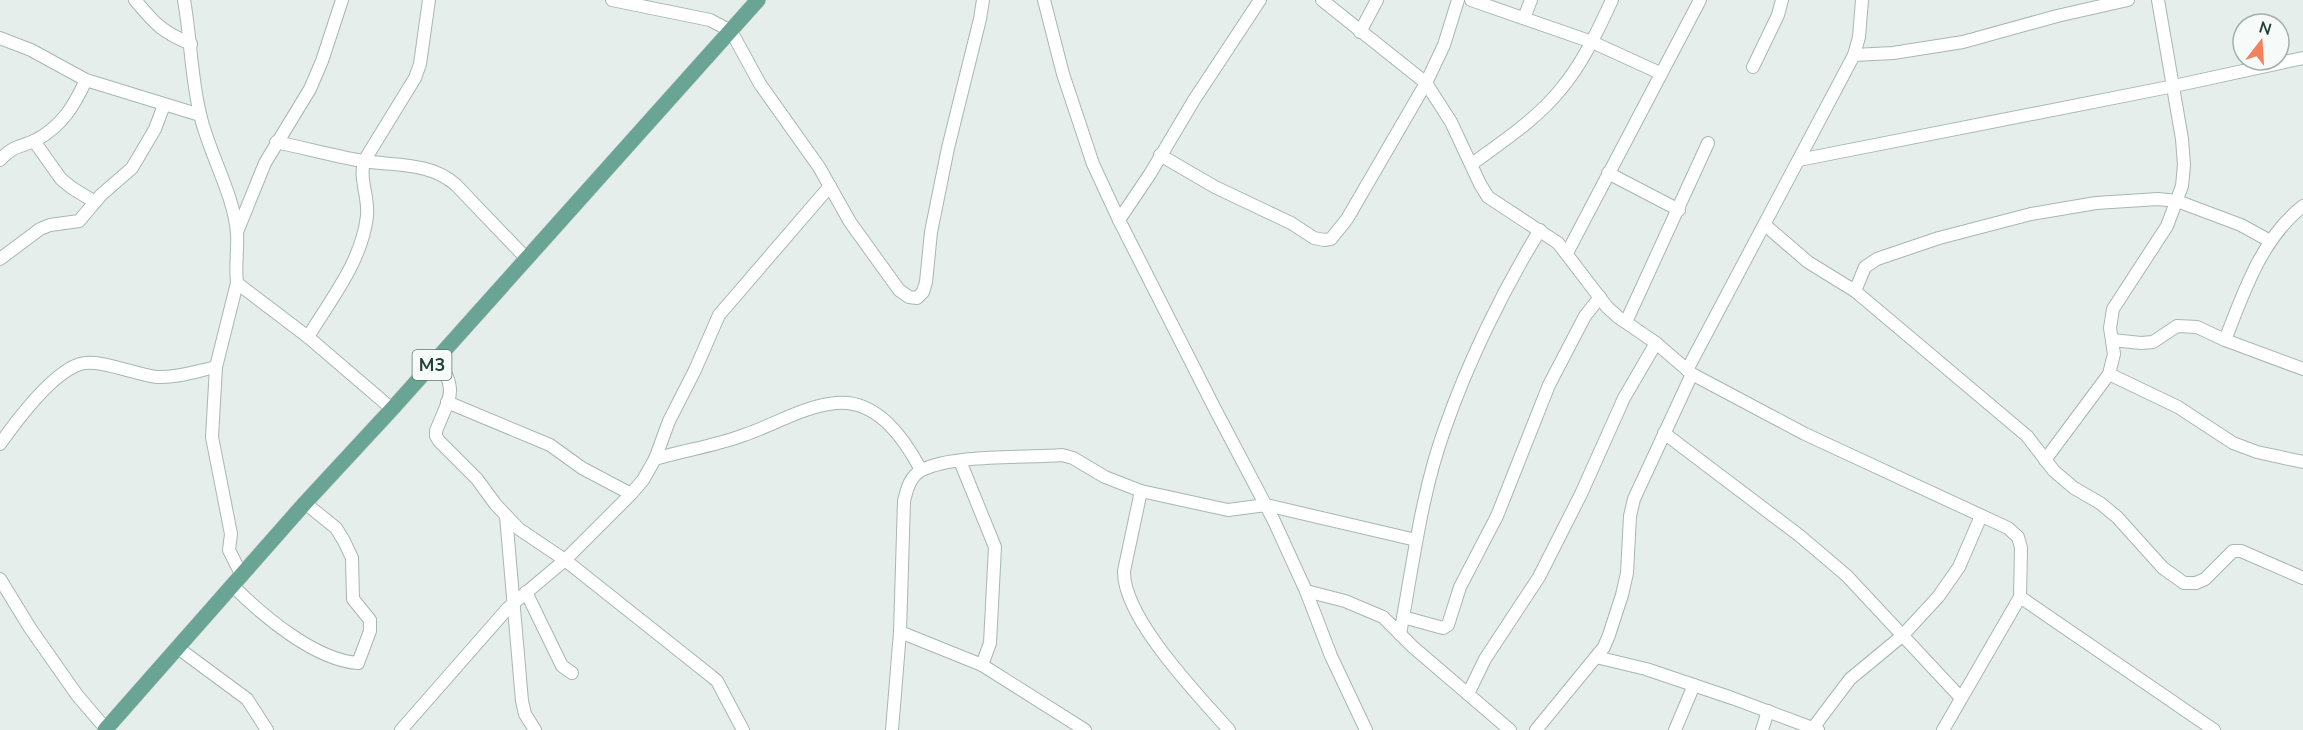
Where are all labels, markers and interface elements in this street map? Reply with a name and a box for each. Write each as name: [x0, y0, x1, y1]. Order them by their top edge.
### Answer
north arrow: [2231, 12, 2291, 72]
text: N: [2256, 16, 2274, 41]
road number: M3: [412, 350, 452, 380]

